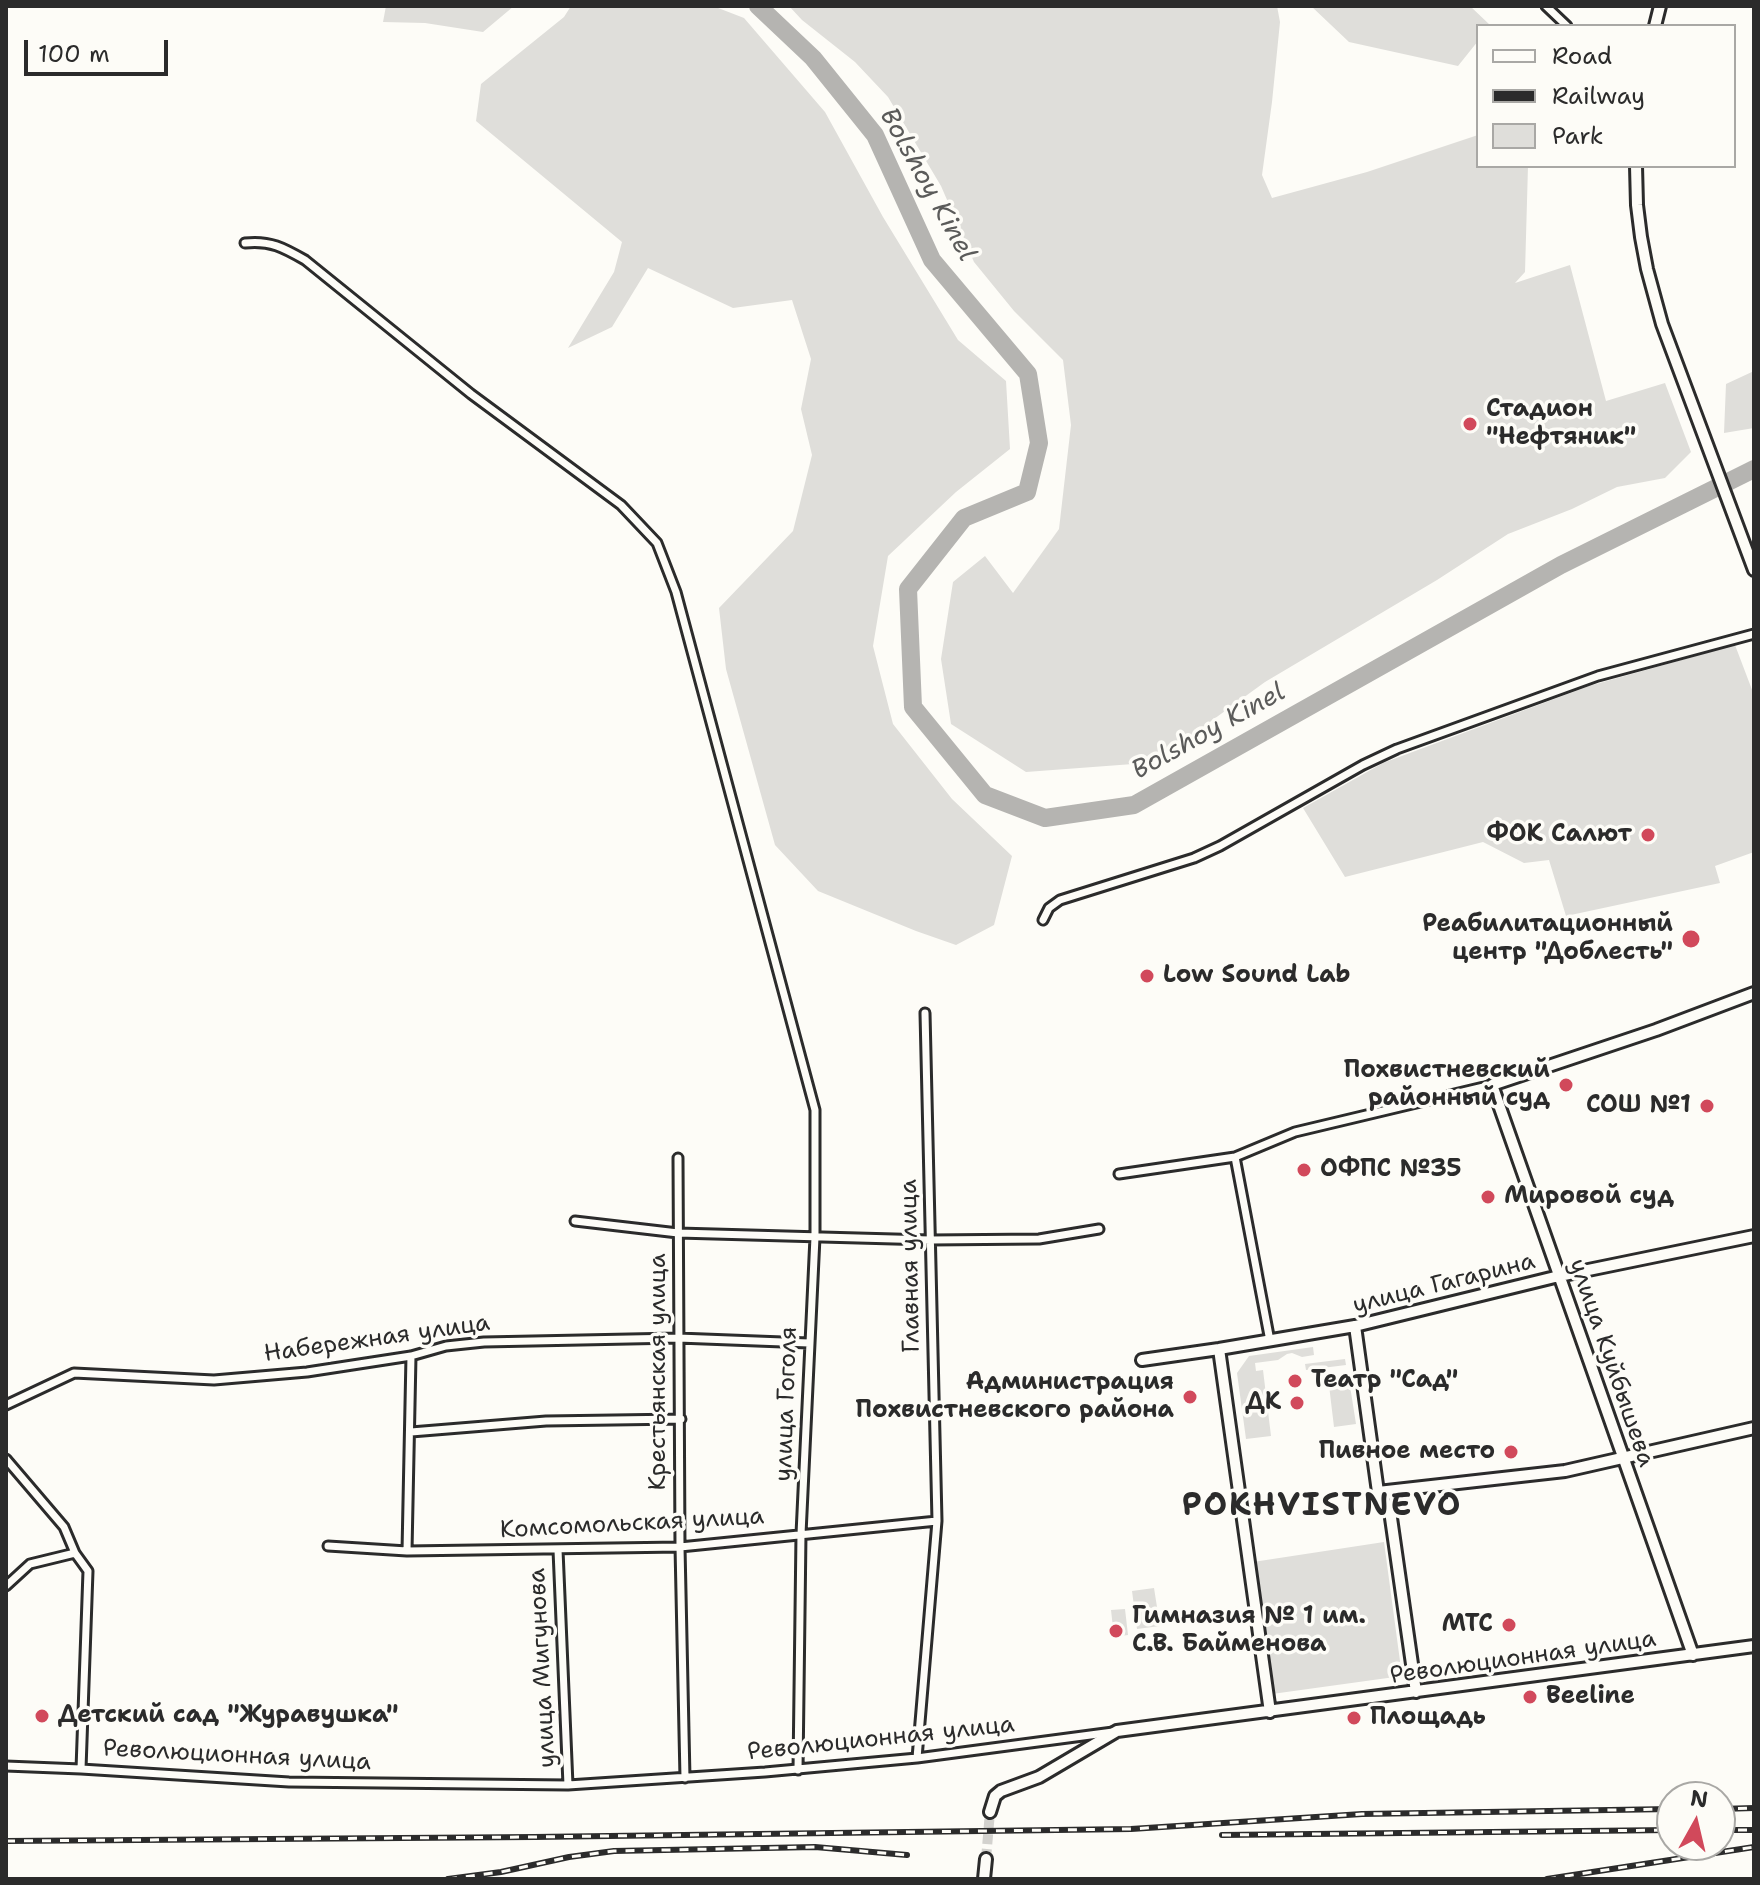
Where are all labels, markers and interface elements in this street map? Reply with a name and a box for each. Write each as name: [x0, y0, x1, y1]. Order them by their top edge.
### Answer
scale bar: [28, 24, 172, 74]
legend: [1476, 24, 1736, 168]
text: 100 m: [38, 38, 110, 70]
text: Road: [1552, 40, 1612, 72]
text: Railway: [1552, 80, 1645, 112]
water label: Bolshoy Kinel: [872, 103, 982, 267]
text: Park: [1552, 120, 1604, 152]
place label: Стадион "Нефтяник": [1486, 396, 1636, 452]
marker: Стадион "Нефтяник": [1461, 415, 1479, 433]
water label: Bolshoy Kinel: [1127, 677, 1291, 787]
place label: ФОК Салют: [1487, 821, 1632, 849]
marker: ФОК Салют: [1639, 826, 1657, 844]
place label: Реабилитационный центр "Доблесть": [1422, 911, 1673, 967]
marker: Реабилитационный центр "Доблесть": [1680, 928, 1702, 950]
place label: Low Sound Lab: [1163, 962, 1351, 990]
marker: Low Sound Lab: [1138, 967, 1156, 985]
place label: Похвистневский районный суд: [1344, 1057, 1550, 1113]
marker: Похвистневский районный суд: [1557, 1076, 1575, 1094]
place label: СОШ №1: [1586, 1092, 1691, 1120]
marker: СОШ №1: [1698, 1097, 1716, 1115]
place label: ОФПС №35: [1320, 1156, 1462, 1184]
marker: ОФПС №35: [1295, 1161, 1313, 1179]
street label: Главная улица: [895, 1179, 927, 1353]
place label: Мировой суд: [1504, 1183, 1674, 1211]
marker: Мировой суд: [1479, 1188, 1497, 1206]
street label: улица Гагарина: [1350, 1247, 1538, 1321]
street label: Крестьянская улица: [645, 1253, 673, 1491]
street label: улица Куйбышева: [1562, 1255, 1660, 1471]
street label: Набережная улица: [262, 1309, 492, 1369]
street label: улица Гоголя: [770, 1326, 804, 1482]
place label: Театр "Сад": [1311, 1367, 1458, 1395]
place label: Администрация Похвистневского района: [856, 1369, 1174, 1425]
marker: Театр "Сад": [1286, 1372, 1304, 1390]
marker: Администрация Похвистневского района: [1181, 1388, 1199, 1406]
place label: ДК: [1245, 1389, 1281, 1417]
marker: ДК: [1288, 1394, 1306, 1412]
place label: Пивное место: [1319, 1438, 1495, 1466]
marker: Пивное место: [1502, 1443, 1520, 1461]
district label: POKHVISTNEVO: [1182, 1488, 1462, 1526]
street label: Комсомольская улица: [499, 1503, 765, 1545]
street label: улица Мигунова: [523, 1567, 563, 1769]
place label: Гимназия № 1 им. С.В. Байменова: [1132, 1603, 1366, 1659]
place label: МТС: [1441, 1611, 1493, 1639]
marker: МТС: [1500, 1616, 1518, 1634]
marker: Гимназия № 1 им. С.В. Байменова: [1107, 1622, 1125, 1640]
street label: Революционная улица: [1388, 1625, 1658, 1691]
place label: Beeline: [1546, 1683, 1635, 1711]
marker: Beeline: [1521, 1688, 1539, 1706]
place label: Детский сад "Журавушка": [58, 1702, 399, 1730]
place label: Площадь: [1370, 1704, 1486, 1732]
marker: Детский сад "Журавушка": [33, 1707, 51, 1725]
marker: Площадь: [1345, 1709, 1363, 1727]
street label: Революционная улица: [746, 1711, 1016, 1767]
street label: Революционная улица: [102, 1735, 372, 1777]
north arrow: [1656, 1781, 1736, 1861]
text: N: [1688, 1783, 1710, 1814]

